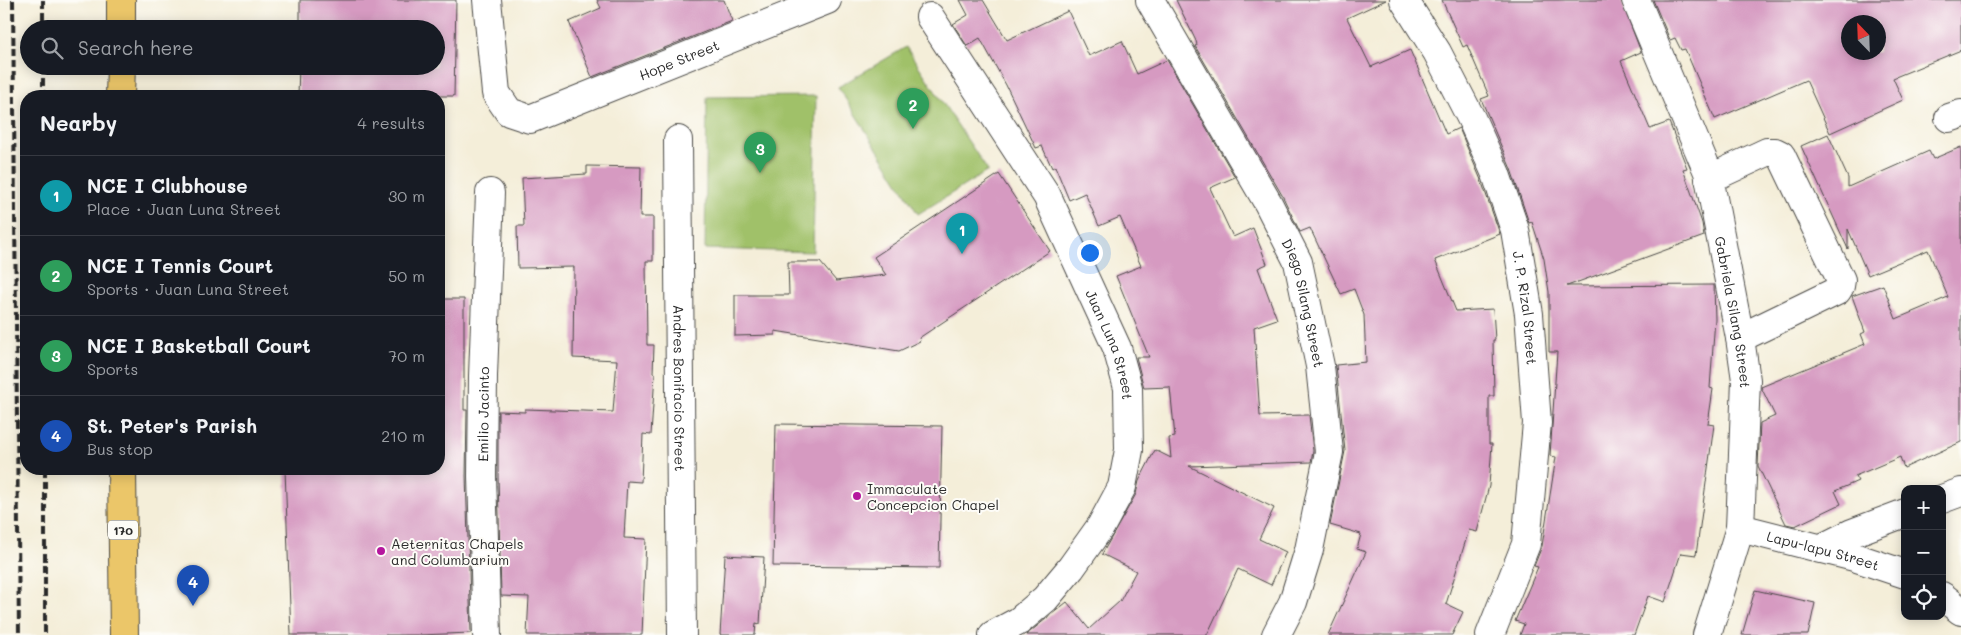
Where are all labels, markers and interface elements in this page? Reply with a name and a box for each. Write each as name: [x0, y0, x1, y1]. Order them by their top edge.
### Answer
north arrow: [1841, 15, 1886, 60]
search box: [20, 20, 445, 75]
icon: search: [38, 34, 66, 62]
text: Search here: [78, 35, 194, 60]
street label: Hope Street: [636, 35, 722, 84]
pin: 2: [897, 88, 929, 129]
text: Nearby: [40, 109, 117, 136]
text: 4 results: [357, 112, 425, 133]
pin: 3: [744, 132, 776, 173]
text: NCE I Clubhouse: [87, 173, 248, 198]
text: 1: [52, 185, 60, 206]
text: 30 m: [388, 185, 425, 206]
text: Place · Juan Luna Street: [87, 198, 281, 219]
pin: 1: [946, 213, 978, 254]
street label: Gabriela Silang Street: [1711, 234, 1756, 389]
street label: Diego Silang Street: [1278, 235, 1330, 369]
your location: [1077, 240, 1103, 266]
street label: J. P. Rizal Street: [1509, 250, 1542, 365]
text: NCE I Tennis Court: [87, 253, 273, 278]
text: 2: [52, 265, 60, 286]
text: 50 m: [388, 265, 425, 286]
text: Sports · Juan Luna Street: [87, 278, 289, 299]
street label: Juan Luna Street: [1082, 286, 1138, 400]
street label: Andres Bonifacio Street: [670, 305, 690, 471]
text: NCE I Basketball Court: [87, 333, 311, 358]
text: 3: [51, 345, 61, 366]
text: 70 m: [388, 345, 425, 366]
text: Sports: [87, 358, 138, 379]
street label: Emilio Jacinto: [473, 366, 493, 462]
text: St. Peter's Parish: [87, 413, 257, 438]
text: 4: [51, 425, 61, 446]
text: 210 m: [381, 425, 425, 446]
text: Bus stop: [87, 438, 153, 459]
place label: Immaculate Concepcion Chapel: [867, 479, 999, 514]
map controls: [1901, 485, 1946, 620]
button: +: [1901, 485, 1946, 530]
marker: Immaculate Concepcion Chapel: [851, 490, 863, 502]
road number: 170: [108, 520, 138, 540]
street label: Lapu-lapu Street: [1765, 526, 1882, 574]
button: −: [1901, 530, 1946, 575]
place label: Aeternitas Chapels and Columbarium: [391, 534, 524, 569]
marker: Aeternitas Chapels and Columbarium: [375, 545, 387, 557]
pin: 4: [177, 565, 209, 606]
button: locate: [1901, 575, 1946, 620]

